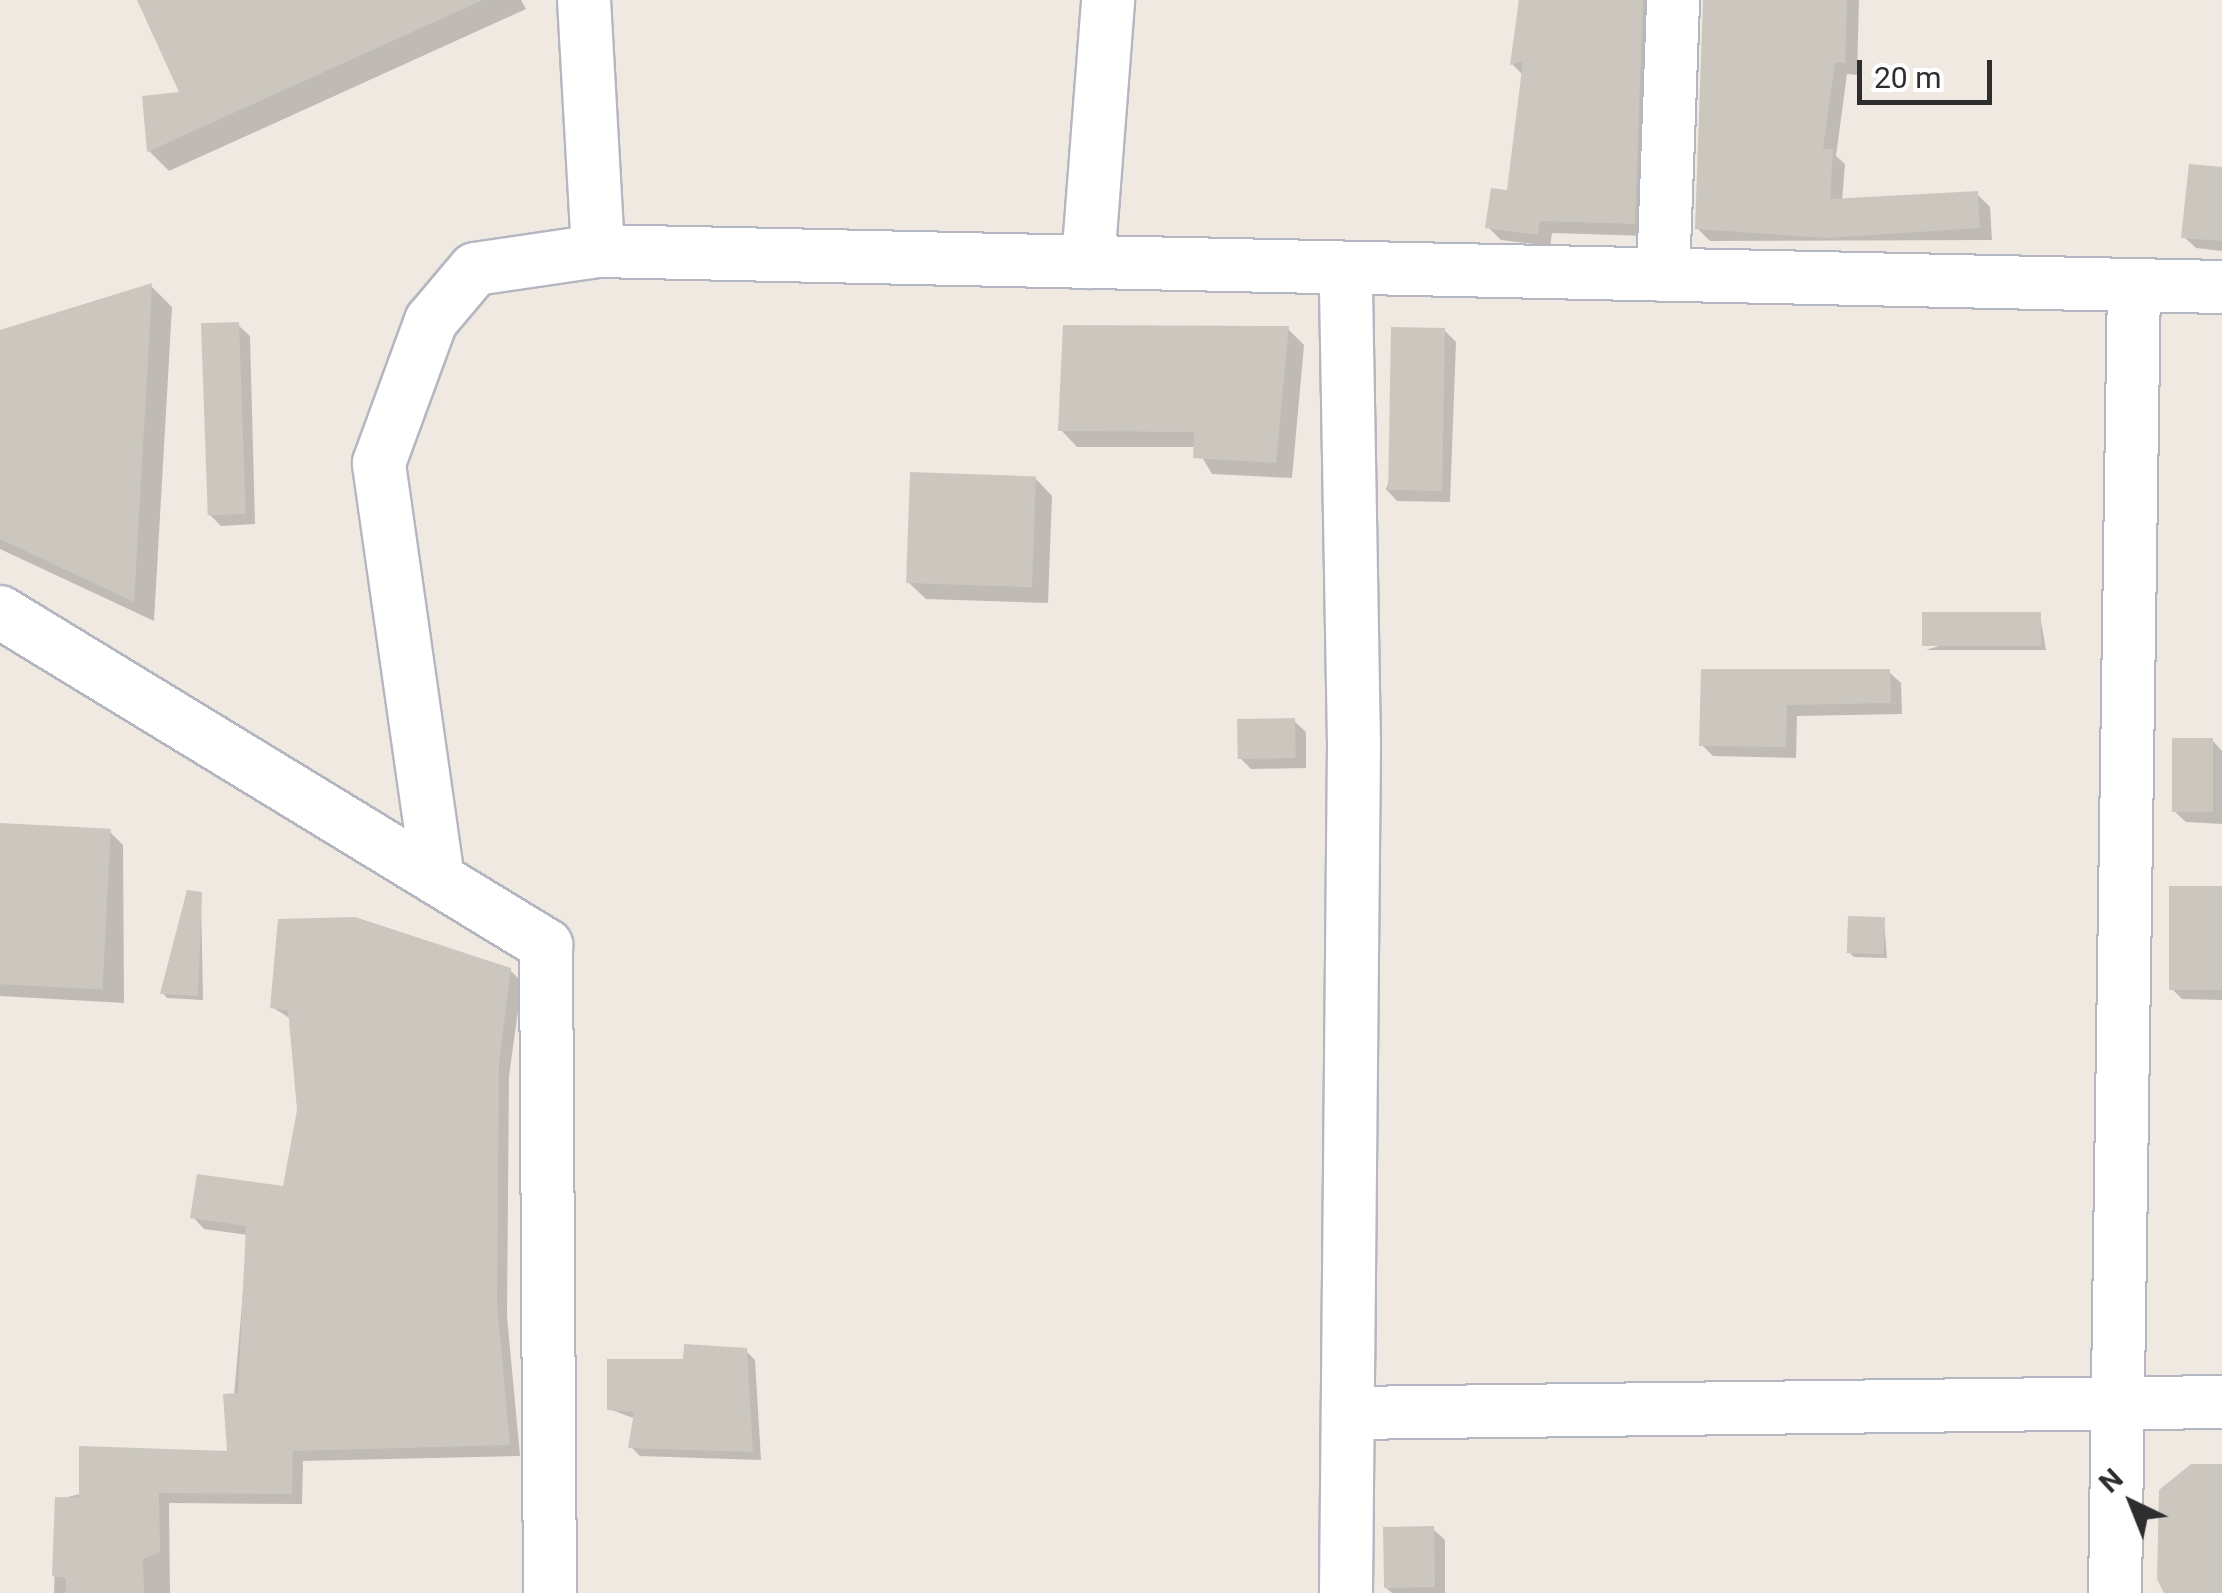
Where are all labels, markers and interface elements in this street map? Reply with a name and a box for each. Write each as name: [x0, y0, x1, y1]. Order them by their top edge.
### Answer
scale bar: [1862, 40, 1997, 102]
text: 20 m: [1874, 60, 1941, 95]
north arrow: [2082, 1453, 2182, 1553]
text: N: [2093, 1462, 2130, 1500]

